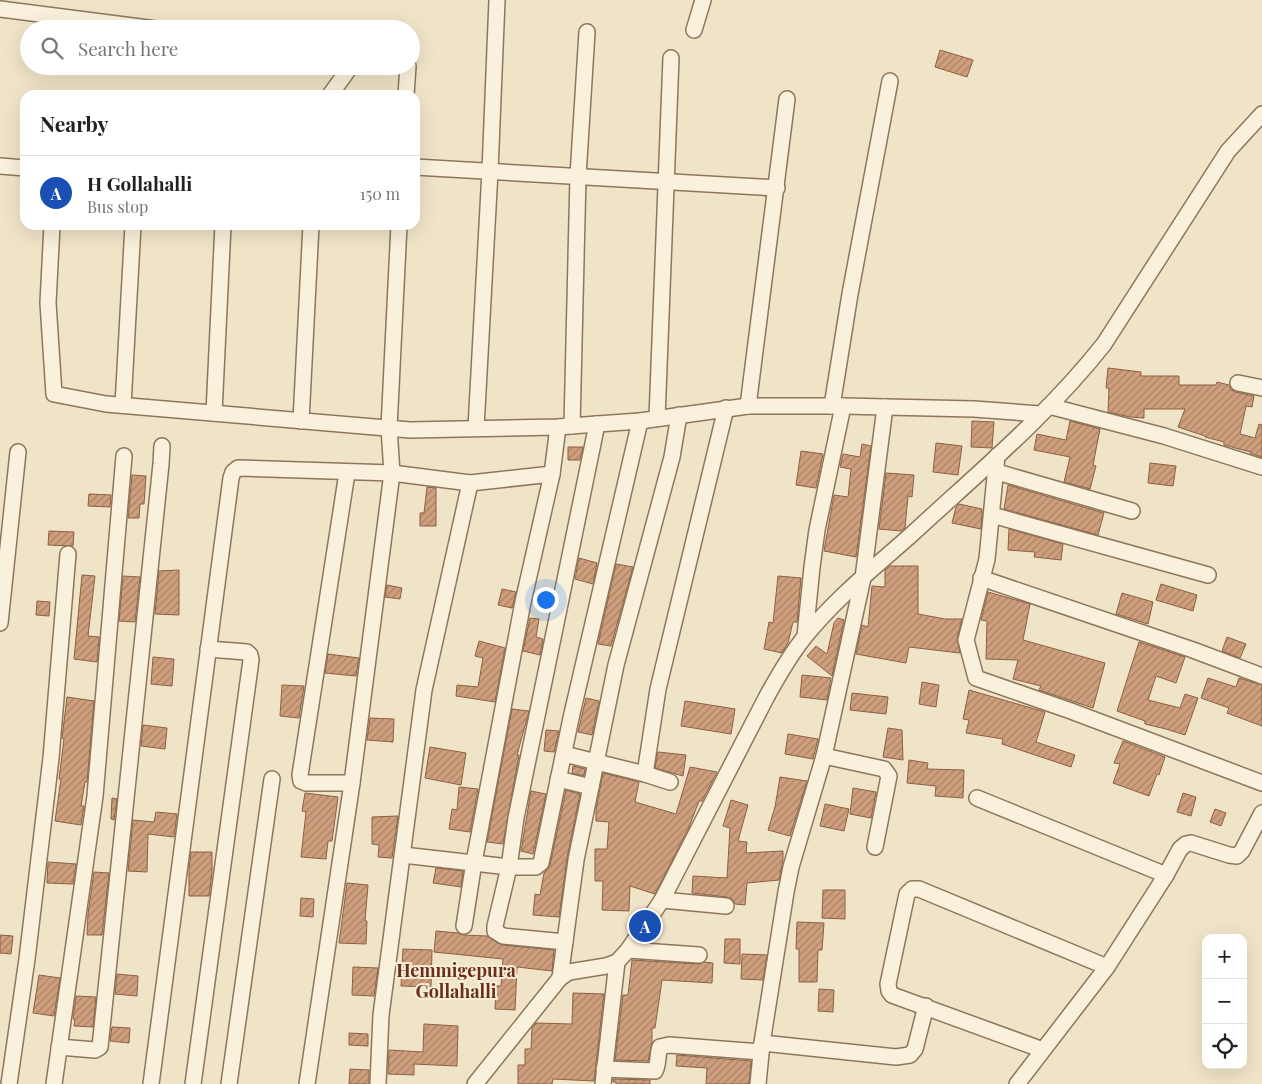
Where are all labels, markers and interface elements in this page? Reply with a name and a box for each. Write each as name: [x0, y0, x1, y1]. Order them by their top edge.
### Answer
search box: [20, 20, 420, 75]
icon: search: [38, 34, 66, 62]
text: Search here: [78, 35, 178, 61]
text: Nearby: [40, 109, 109, 137]
text: H Gollahalli: [87, 170, 192, 196]
text: A: [51, 183, 61, 204]
text: 150 m: [360, 183, 400, 204]
text: Bus stop: [87, 196, 148, 217]
your location: [533, 587, 559, 613]
pin: A: [629, 907, 661, 945]
map controls: [1202, 934, 1247, 1069]
button: +: [1202, 934, 1247, 979]
district label: Hemmigepura Gollahalli: [396, 958, 516, 1003]
button: −: [1202, 979, 1247, 1024]
button: locate: [1202, 1024, 1247, 1069]

